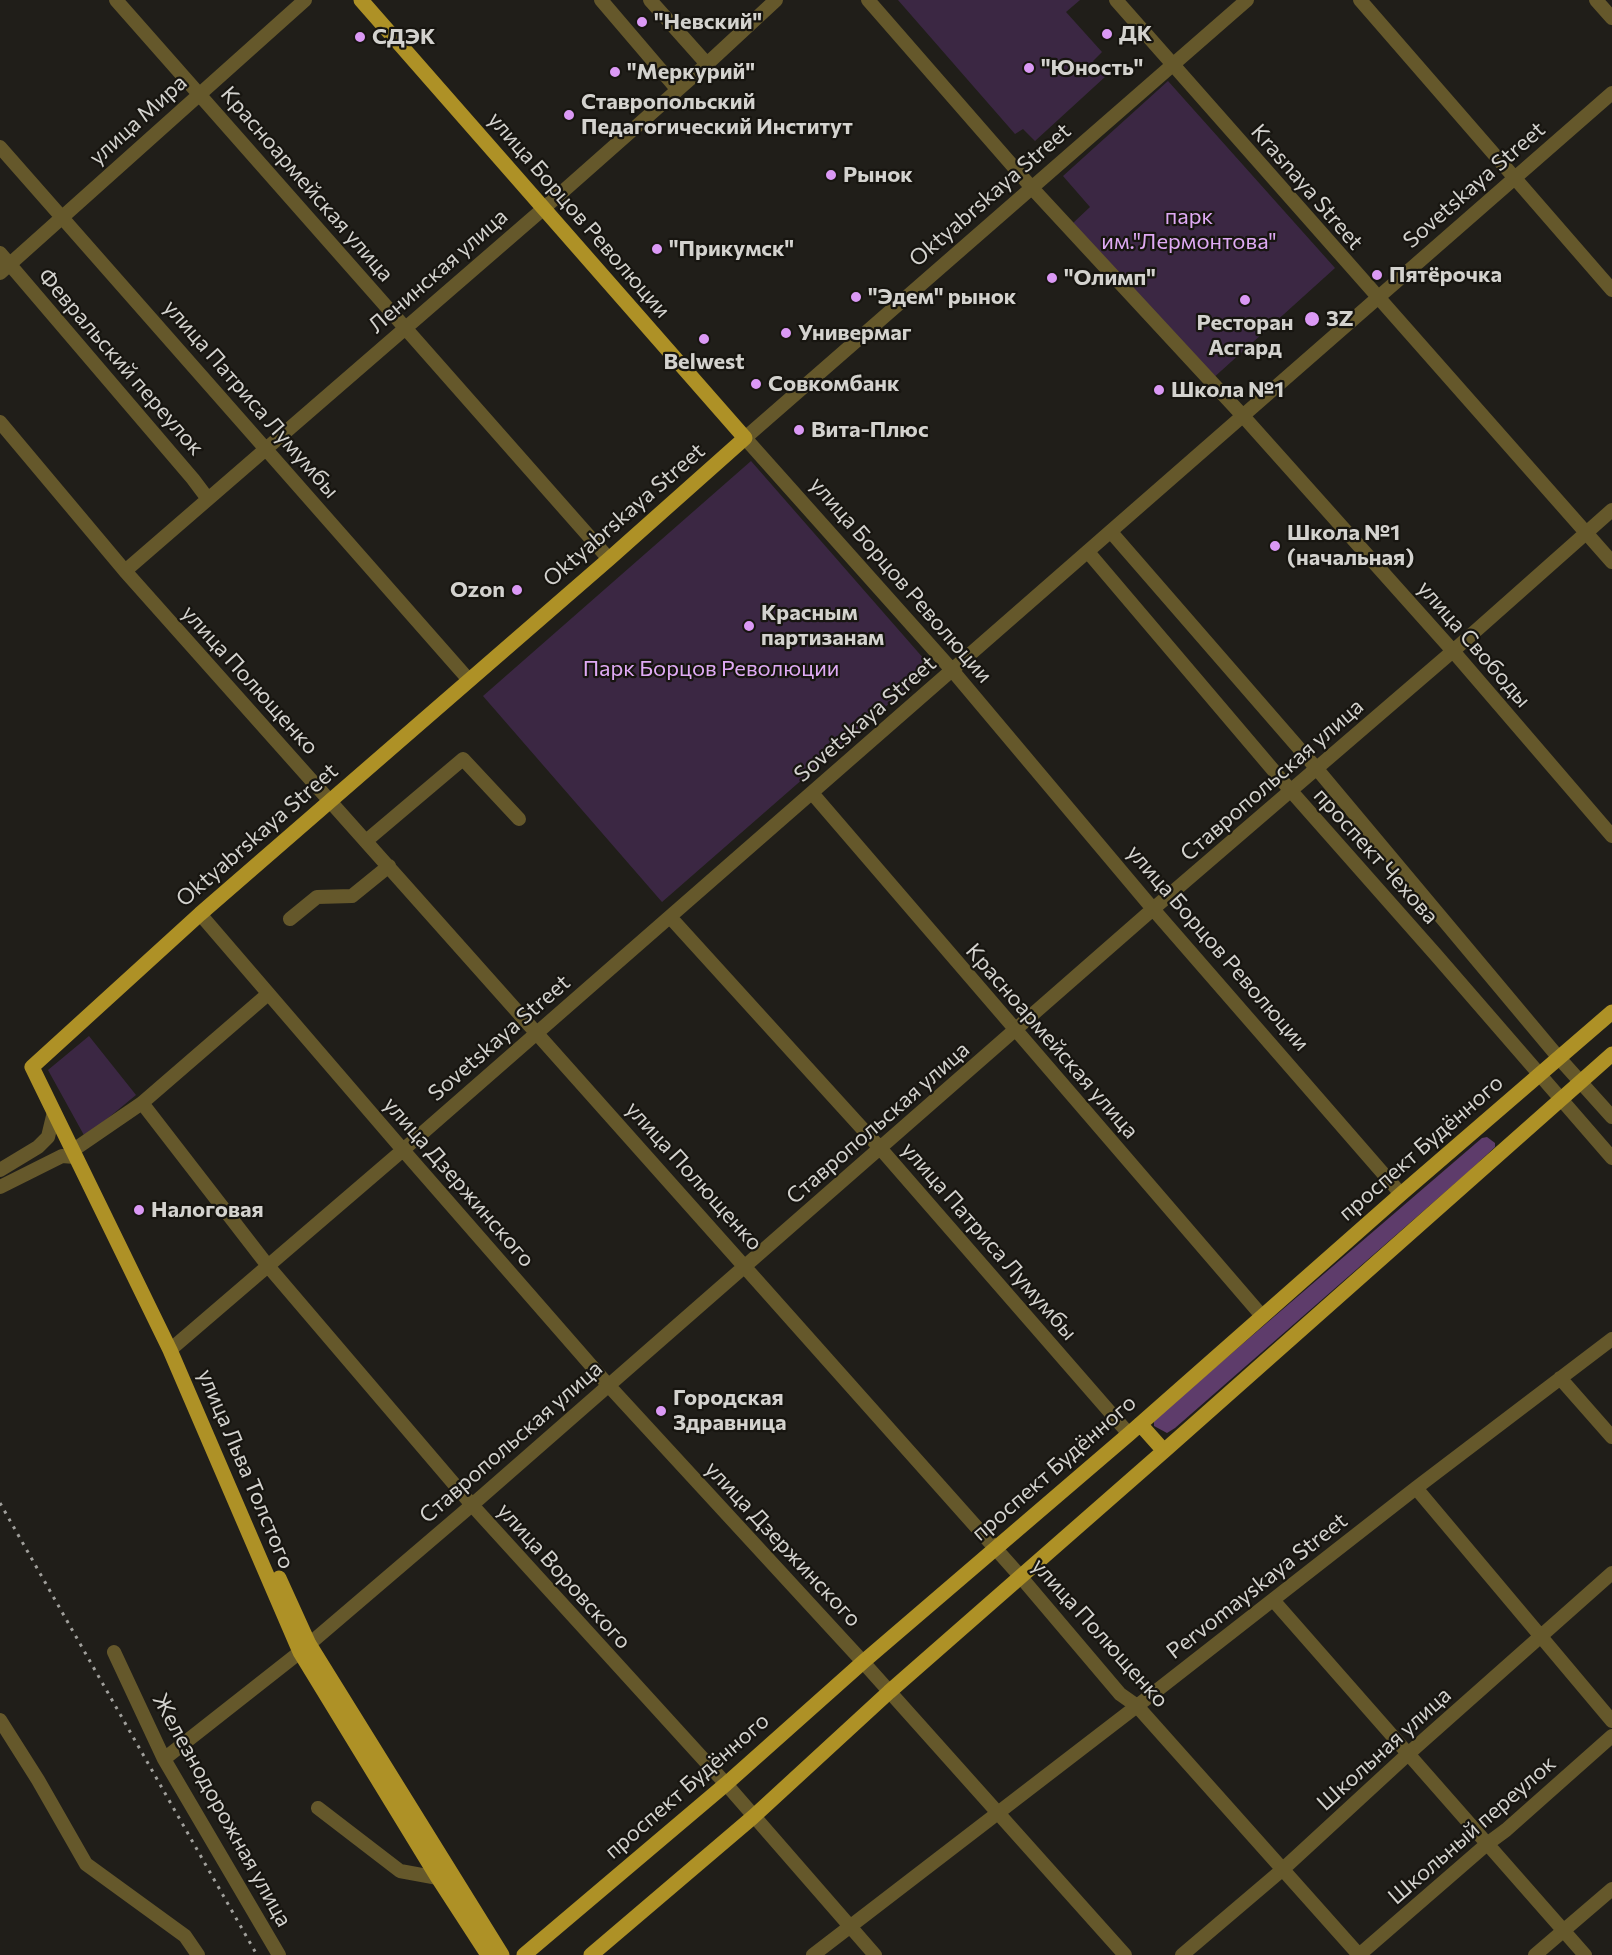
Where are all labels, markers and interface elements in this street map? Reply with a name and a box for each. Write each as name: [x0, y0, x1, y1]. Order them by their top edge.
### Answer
place label: "Невский": [654, 9, 762, 35]
marker: "Невский": [635, 15, 649, 29]
place label: ДК: [1119, 21, 1152, 47]
place label: СДЭК: [372, 24, 435, 50]
marker: ДК: [1100, 27, 1114, 41]
marker: СДЭК: [353, 30, 367, 44]
place label: "Юность": [1041, 55, 1143, 81]
place label: "Меркурий": [627, 59, 755, 85]
marker: "Юность": [1022, 61, 1036, 75]
marker: "Меркурий": [608, 65, 622, 79]
street label: улица Мира: [84, 69, 192, 171]
street label: Красноармейская улица: [215, 81, 399, 287]
place label: Ставропольский Педагогический Институт: [581, 89, 853, 140]
street label: улица Борцов Революции: [482, 107, 676, 323]
marker: Ставропольский Педагогический Институт: [562, 108, 576, 122]
street label: Sovetskaya Street: [1398, 116, 1550, 254]
street label: Oktyabrskaya Street: [904, 118, 1076, 272]
street label: Krasnaya Street: [1245, 119, 1369, 255]
place label: Рынок: [843, 162, 913, 188]
marker: Рынок: [824, 168, 838, 182]
street label: Ленинская улица: [363, 203, 513, 339]
park label: парк им."Лермонтова": [1101, 204, 1277, 255]
place label: "Прикумск": [669, 236, 794, 262]
marker: "Прикумск": [650, 242, 664, 256]
place label: Пятёрочка: [1389, 262, 1502, 288]
street label: Февральский переулок: [33, 263, 209, 461]
place label: "Олимп": [1064, 265, 1156, 291]
marker: Пятёрочка: [1370, 268, 1384, 282]
marker: "Олимп": [1045, 271, 1059, 285]
place label: "Эдем" рынок: [868, 284, 1016, 310]
marker: "Эдем" рынок: [849, 290, 863, 304]
marker: Ресторан Асгард: [1238, 293, 1252, 307]
street label: улица Патриса Лумумбы: [158, 294, 344, 504]
place label: 3Z: [1326, 306, 1354, 332]
place label: Ресторан Асгард: [1196, 310, 1294, 362]
marker: 3Z: [1303, 310, 1321, 328]
place label: Универмаг: [798, 320, 912, 346]
marker: Универмаг: [779, 326, 793, 340]
marker: Belwest: [697, 332, 711, 346]
place label: Belwest: [664, 349, 744, 375]
place label: Совкомбанк: [768, 371, 900, 397]
marker: Совкомбанк: [749, 377, 763, 391]
place label: Школа №1: [1171, 377, 1284, 403]
marker: Школа №1: [1152, 383, 1166, 397]
place label: Вита-Плюс: [811, 417, 929, 443]
marker: Вита-Плюс: [792, 423, 806, 437]
street label: Oktyabrskaya Street: [538, 438, 710, 592]
street label: улица Борцов Революции: [804, 472, 998, 688]
place label: Школа №1 (начальная): [1287, 520, 1414, 572]
marker: Школа №1 (начальная): [1268, 539, 1282, 553]
street label: улица Свободы: [1412, 575, 1536, 713]
place label: Ozon: [450, 577, 505, 603]
marker: Ozon: [510, 583, 524, 597]
street label: улица Полющенко: [176, 600, 324, 760]
place label: Красным партизанам: [761, 600, 884, 652]
marker: Красным партизанам: [742, 619, 756, 633]
street label: Sovetskaya Street: [789, 650, 941, 788]
park label: Парк Борцов Революции: [583, 656, 839, 682]
street label: Ставропольская улица: [1175, 693, 1369, 867]
street label: Oktyabrskaya Street: [171, 758, 343, 912]
street label: проспект Чехова: [1308, 783, 1444, 929]
street label: улица Борцов Революции: [1121, 840, 1315, 1056]
street label: Красноармейская улица: [960, 938, 1144, 1144]
street label: Sovetskaya Street: [423, 969, 575, 1107]
street label: Ставропольская улица: [781, 1036, 975, 1210]
street label: проспект Будённого: [1333, 1069, 1509, 1227]
street label: улица Дзержинского: [378, 1092, 540, 1272]
street label: улица Полющенко: [620, 1096, 768, 1256]
street label: улица Патриса Лумумбы: [896, 1136, 1082, 1346]
place label: Налоговая: [151, 1197, 264, 1223]
marker: Налоговая: [132, 1203, 146, 1217]
street label: Ставропольская улица: [414, 1355, 608, 1529]
street label: улица Льва Толстого: [192, 1365, 300, 1573]
place label: Городская Здравница: [673, 1385, 786, 1436]
street label: проспект Будённого: [966, 1389, 1142, 1547]
marker: Городская Здравница: [654, 1404, 668, 1418]
street label: улица Дзержинского: [699, 1456, 867, 1632]
street label: улица Воровского: [492, 1498, 636, 1654]
street label: Pervomayskaya Street: [1161, 1507, 1353, 1665]
street label: улица Полющенко: [1026, 1553, 1174, 1713]
street label: Школьная улица: [1312, 1682, 1456, 1816]
street label: Железнодорожная улица: [147, 1689, 297, 1931]
street label: проспект Будённого: [599, 1707, 775, 1865]
street label: Школьный переулок: [1383, 1750, 1561, 1910]

